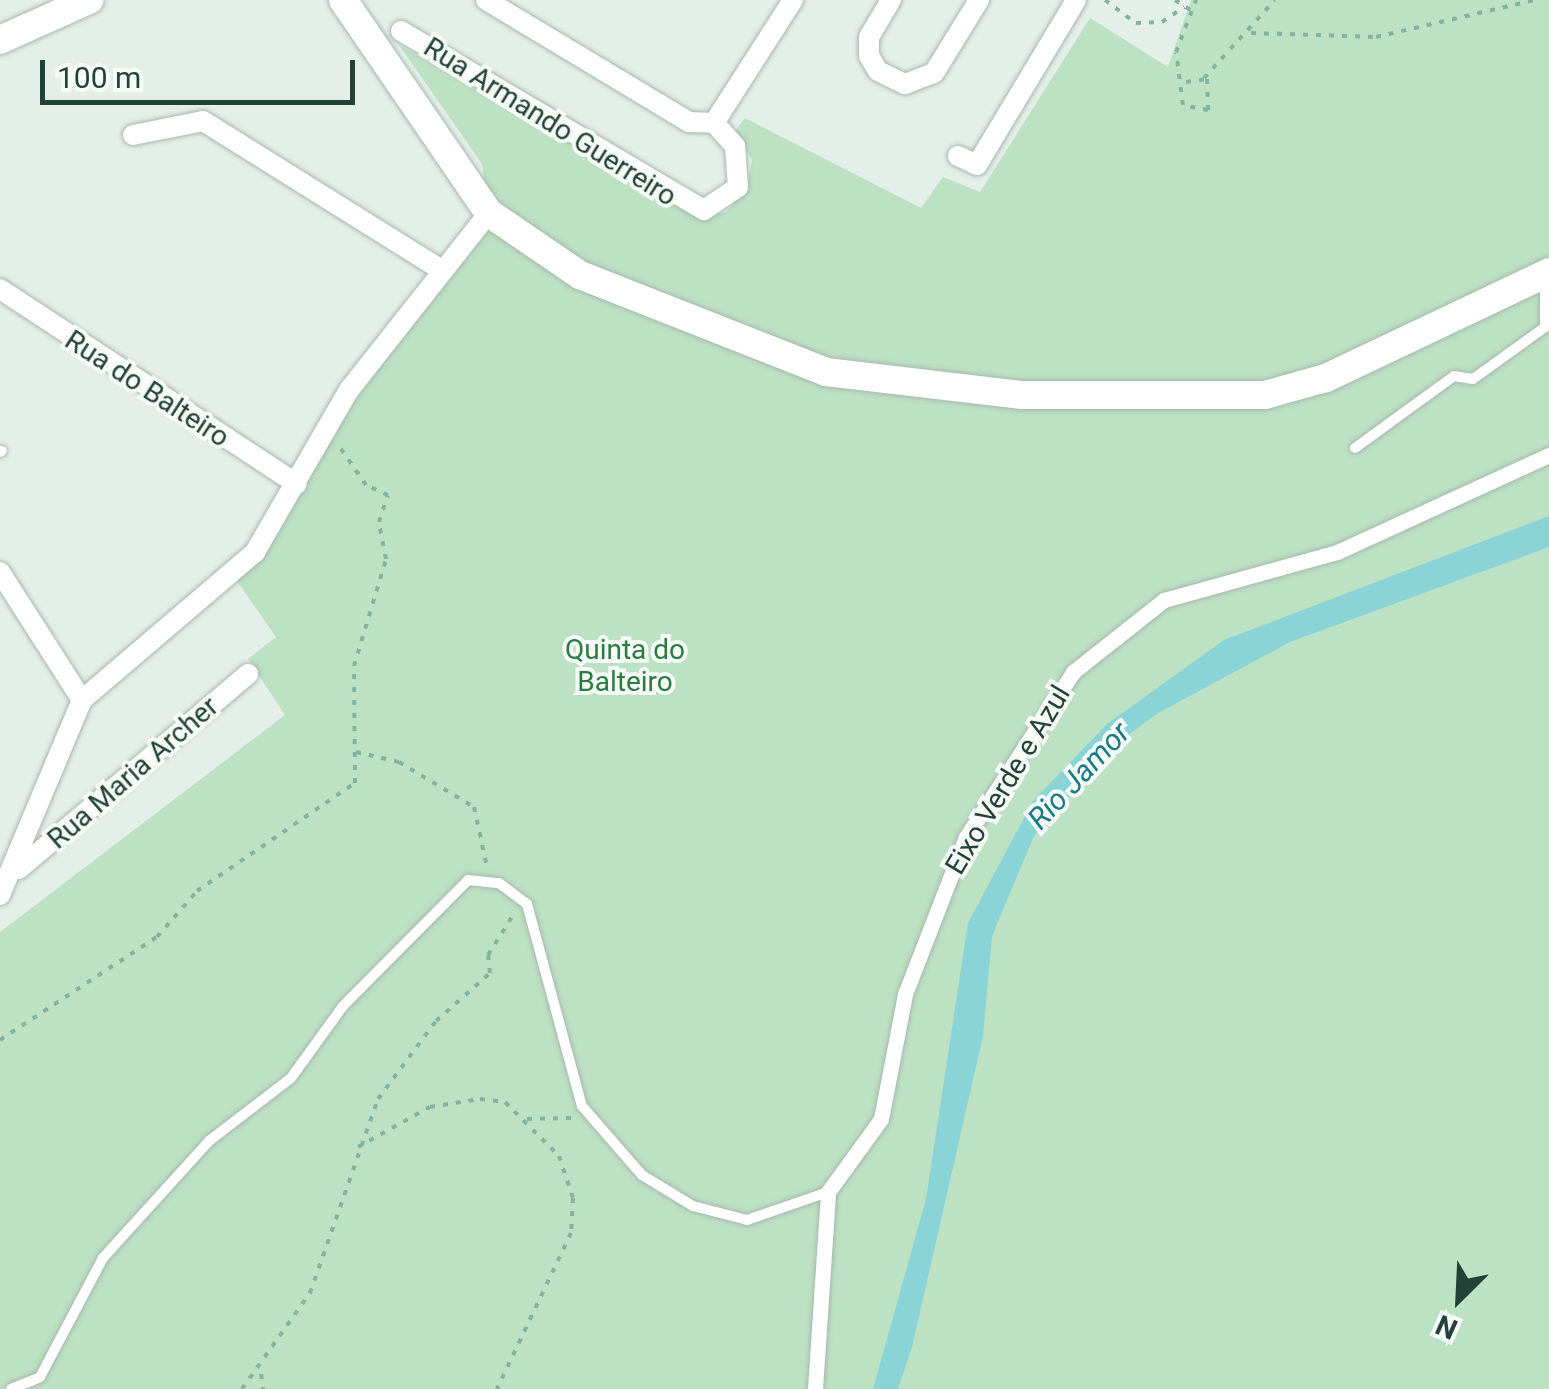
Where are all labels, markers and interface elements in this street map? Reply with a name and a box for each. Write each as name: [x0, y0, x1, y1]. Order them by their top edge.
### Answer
street label: Rua Armando Guerreiro: [418, 31, 682, 213]
scale bar: [45, 40, 360, 102]
text: 100 m: [57, 60, 141, 95]
street label: Rua do Balteiro: [59, 323, 235, 455]
park label: Quinta do Balteiro: [565, 633, 685, 699]
street label: Eixo Verde e Azul: [938, 679, 1078, 881]
street label: Rua Maria Archer: [41, 690, 225, 856]
water label: Rio Jamor: [1021, 715, 1137, 837]
north arrow: [1409, 1249, 1509, 1349]
text: N: [1431, 1308, 1462, 1346]

